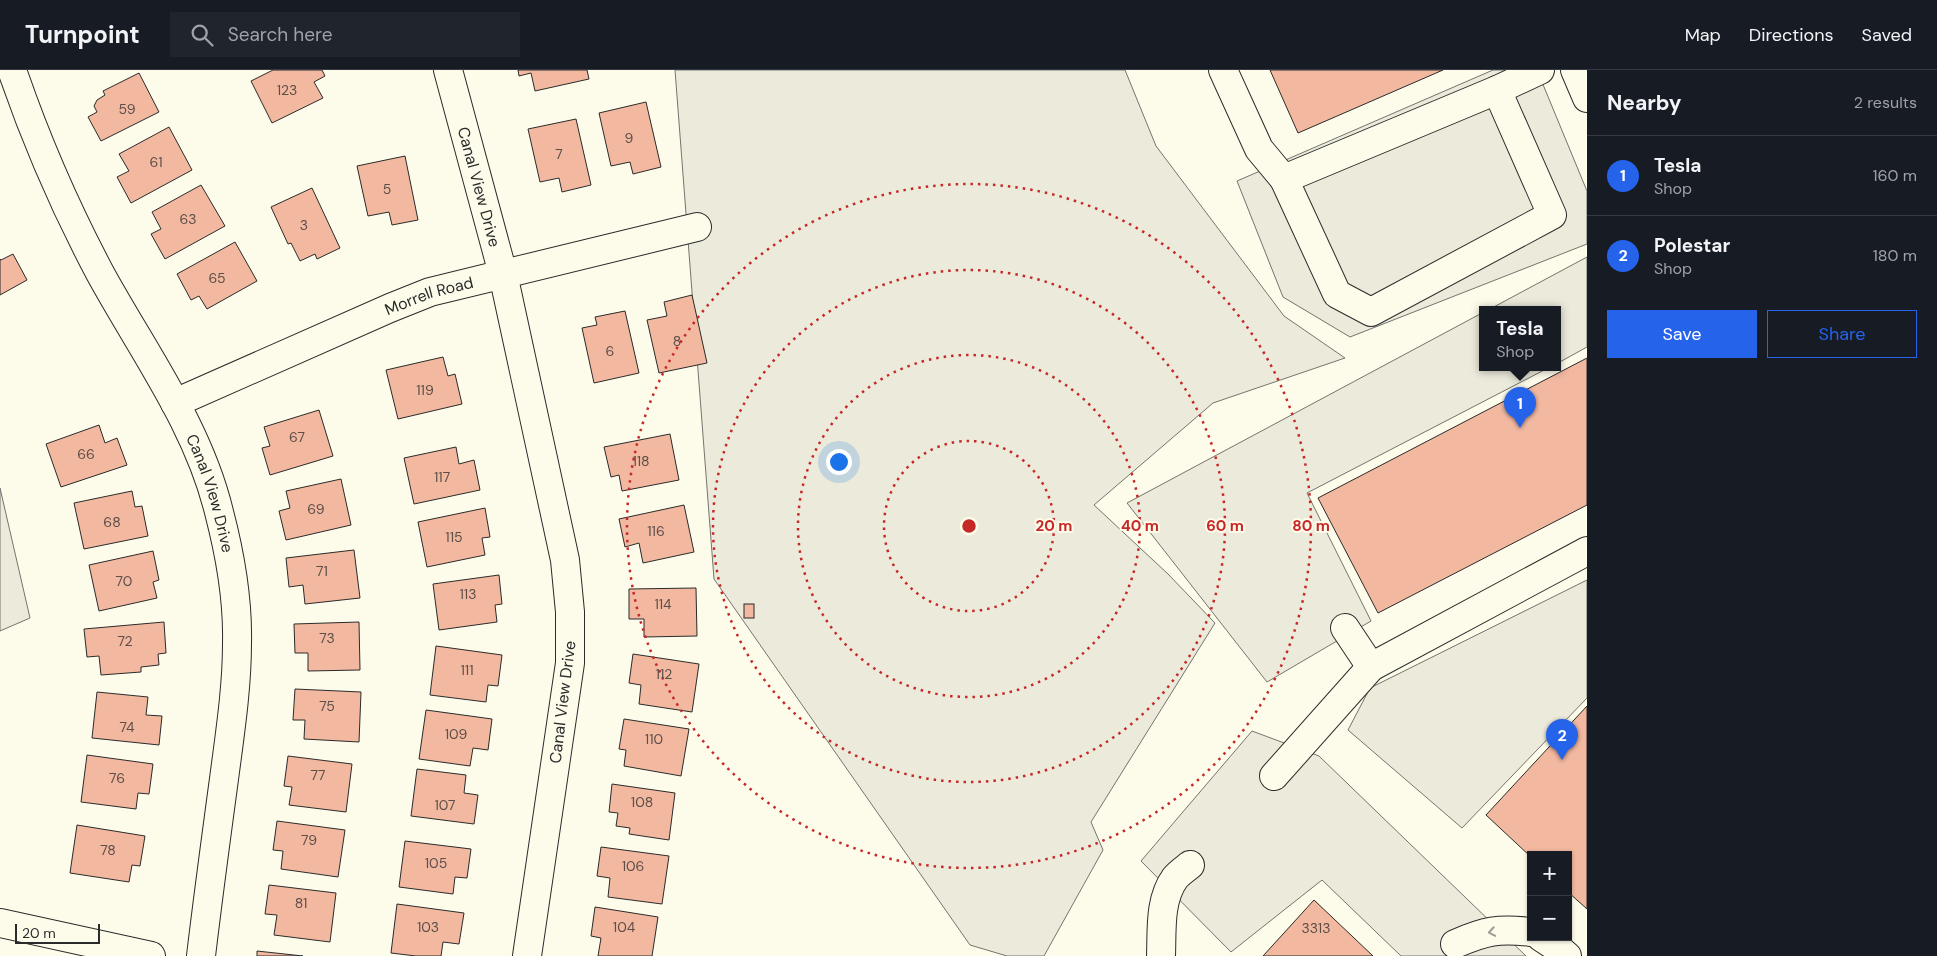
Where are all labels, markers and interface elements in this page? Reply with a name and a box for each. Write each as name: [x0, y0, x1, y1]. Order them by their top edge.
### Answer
search box: [170, 12, 520, 57]
text: Turnpoint: [25, 19, 140, 50]
icon: search: [188, 21, 216, 49]
text: Search here: [228, 22, 333, 47]
text: Map: [1685, 23, 1721, 47]
text: Directions: [1749, 23, 1834, 47]
text: Saved: [1862, 23, 1912, 47]
house number: 123: [277, 81, 297, 99]
text: Nearby: [1607, 89, 1681, 117]
text: 2 results: [1854, 92, 1917, 113]
house number: 59: [119, 100, 136, 118]
street label: Canal View Drive: [453, 125, 505, 249]
house number: 9: [625, 129, 634, 147]
house number: 7: [555, 145, 563, 163]
house number: 61: [149, 153, 163, 171]
text: Tesla: [1654, 153, 1701, 178]
text: 1: [1620, 165, 1626, 186]
text: 160 m: [1873, 165, 1917, 186]
text: Shop: [1654, 178, 1692, 199]
house number: 5: [383, 180, 391, 198]
house number: 63: [179, 210, 197, 228]
house number: 3: [300, 216, 308, 234]
text: Polestar: [1654, 233, 1730, 258]
text: 2: [1618, 245, 1628, 266]
text: 180 m: [1873, 245, 1917, 266]
text: Shop: [1654, 258, 1692, 279]
house number: 65: [208, 269, 226, 287]
street label: Morrell Road: [381, 272, 475, 320]
popup: [1479, 306, 1561, 371]
button: Save: [1607, 310, 1757, 358]
button: Share: [1767, 310, 1917, 358]
text: Tesla: [1496, 316, 1544, 341]
house number: 8: [673, 332, 681, 350]
text: Shop: [1496, 341, 1534, 362]
house number: 6: [606, 342, 614, 360]
house number: 119: [416, 381, 434, 399]
pin: 1: [1504, 387, 1536, 428]
house number: 67: [289, 428, 305, 446]
street label: Canal View Drive: [181, 431, 238, 555]
house number: 66: [77, 445, 95, 463]
your location: [826, 449, 852, 475]
house number: 118: [632, 452, 650, 470]
house number: 117: [434, 468, 450, 486]
house number: 69: [307, 500, 325, 518]
house number: 68: [103, 513, 121, 531]
text: 20 m: [1036, 516, 1072, 536]
text: 40 m: [1121, 516, 1159, 536]
text: 60 m: [1206, 516, 1244, 536]
text: 80 m: [1292, 516, 1330, 536]
centre of rings: [960, 517, 978, 535]
house number: 116: [647, 522, 665, 540]
house number: 115: [445, 528, 463, 546]
house number: 71: [316, 562, 328, 580]
house number: 70: [116, 572, 132, 590]
house number: 113: [459, 585, 477, 603]
house number: 114: [654, 595, 672, 613]
house number: 73: [319, 629, 335, 647]
house number: 72: [117, 632, 133, 650]
street label: Canal View Drive: [545, 639, 580, 765]
house number: 111: [460, 661, 474, 679]
house number: 112: [656, 665, 672, 683]
house number: 75: [319, 697, 335, 715]
house number: 74: [119, 718, 135, 736]
pin: 2: [1546, 719, 1578, 760]
house number: 109: [445, 725, 468, 743]
house number: 110: [645, 730, 663, 748]
house number: 77: [311, 766, 325, 784]
house number: 76: [109, 769, 125, 787]
house number: 108: [631, 793, 653, 811]
house number: 107: [434, 796, 456, 814]
house number: 79: [301, 831, 317, 849]
house number: 78: [100, 841, 116, 859]
map controls: [1527, 851, 1572, 941]
button: +: [1527, 851, 1572, 896]
house number: 105: [425, 854, 447, 872]
house number: 106: [622, 857, 644, 875]
house number: 81: [295, 894, 307, 912]
button: −: [1527, 896, 1572, 941]
house number: 103: [417, 918, 439, 936]
house number: 104: [613, 918, 636, 936]
house number: 3313: [1302, 919, 1330, 937]
scale bar: [15, 921, 100, 944]
text: 20 m: [22, 924, 56, 942]
one-way arrow: [1487, 926, 1496, 936]

